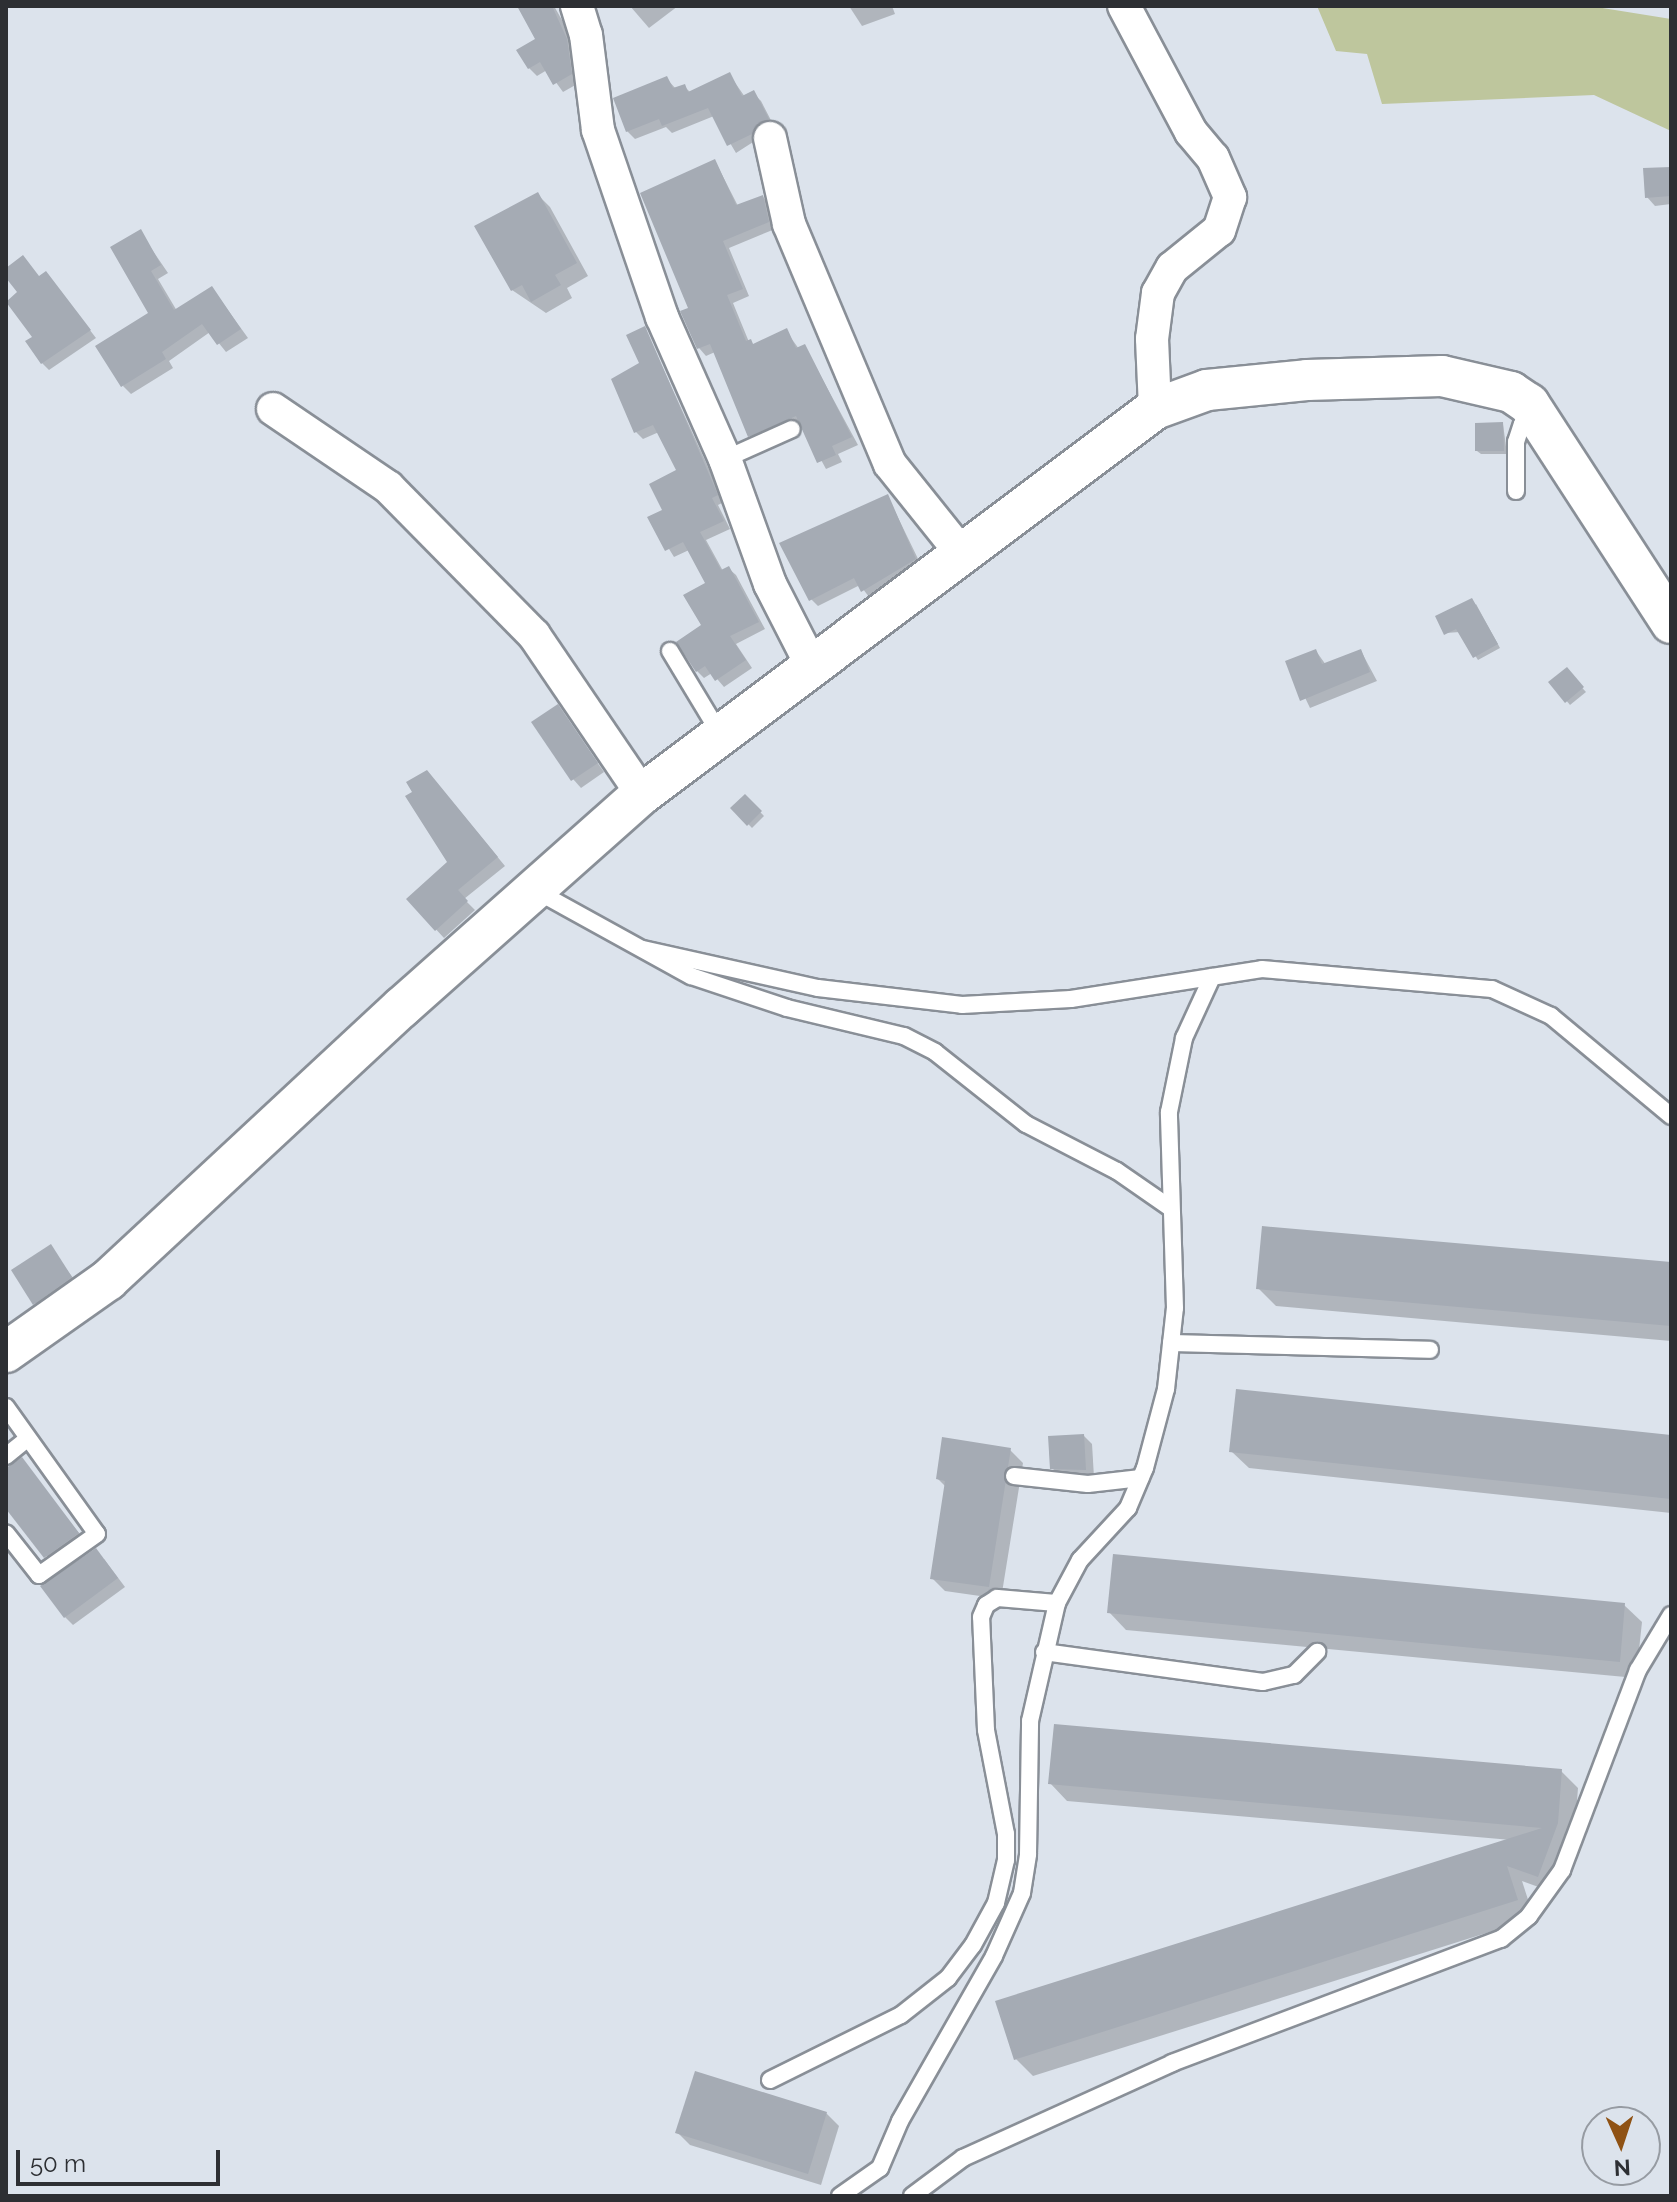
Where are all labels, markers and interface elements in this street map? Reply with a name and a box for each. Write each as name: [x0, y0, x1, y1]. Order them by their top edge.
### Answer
north arrow: [1581, 2106, 1661, 2186]
scale bar: [20, 2134, 224, 2184]
text: 50 m: [30, 2149, 86, 2178]
text: N: [1613, 2155, 1631, 2181]

